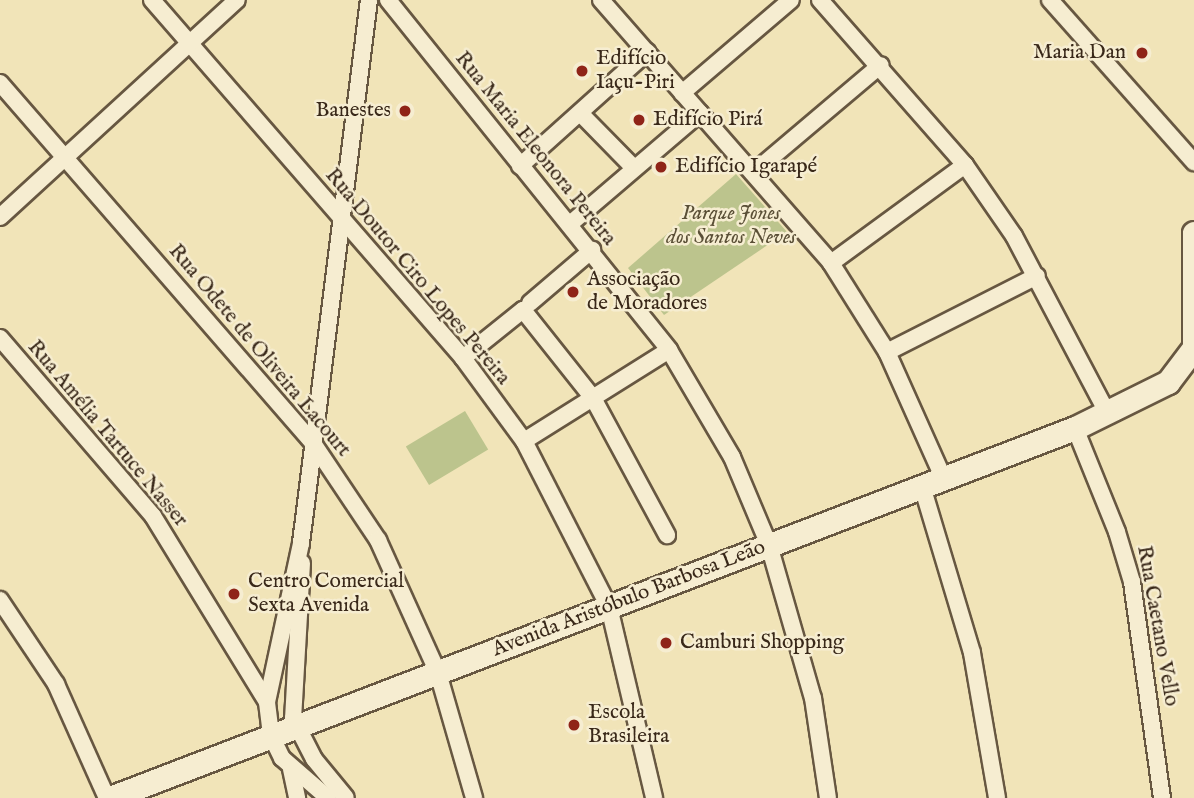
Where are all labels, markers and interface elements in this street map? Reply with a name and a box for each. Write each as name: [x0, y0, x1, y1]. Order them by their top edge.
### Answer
place label: Maria Dan: [1033, 40, 1126, 66]
marker: Maria Dan: [1132, 43, 1152, 63]
place label: Edifício Iaçu-Piri: [596, 46, 675, 96]
street label: Rua Maria Eleonora Pereira: [449, 47, 621, 251]
marker: Edifício Iaçu-Piri: [574, 63, 590, 79]
place label: Banestes: [316, 98, 391, 124]
marker: Banestes: [397, 103, 413, 119]
place label: Edifício Pirá: [653, 107, 762, 133]
marker: Edifício Pirá: [631, 112, 647, 128]
place label: Edifício Igarapé: [675, 154, 817, 180]
marker: Edifício Igarapé: [653, 159, 669, 175]
street label: Rua Doutor Ciro Lopes Pereira: [319, 164, 515, 390]
park label: Parque Jones dos Santos Neves: [666, 201, 796, 251]
street label: Rua Odete de Oliveira Lacourt: [163, 239, 355, 463]
place label: Associação de Moradores: [587, 267, 707, 317]
marker: Associação de Moradores: [565, 284, 581, 300]
street label: Rua Amélia Tartuce Nasser: [21, 335, 193, 533]
street label: Avenida Aristóbulo Barbosa Leão: [489, 535, 769, 663]
street label: Rua Caetano Vello: [1130, 544, 1184, 708]
place label: Centro Comercial Sexta Avenida: [248, 569, 404, 619]
marker: Centro Comercial Sexta Avenida: [226, 586, 242, 602]
place label: Camburi Shopping: [680, 630, 844, 656]
marker: Camburi Shopping: [658, 635, 674, 651]
place label: Escola Brasileira: [588, 700, 669, 750]
marker: Escola Brasileira: [566, 717, 582, 733]

